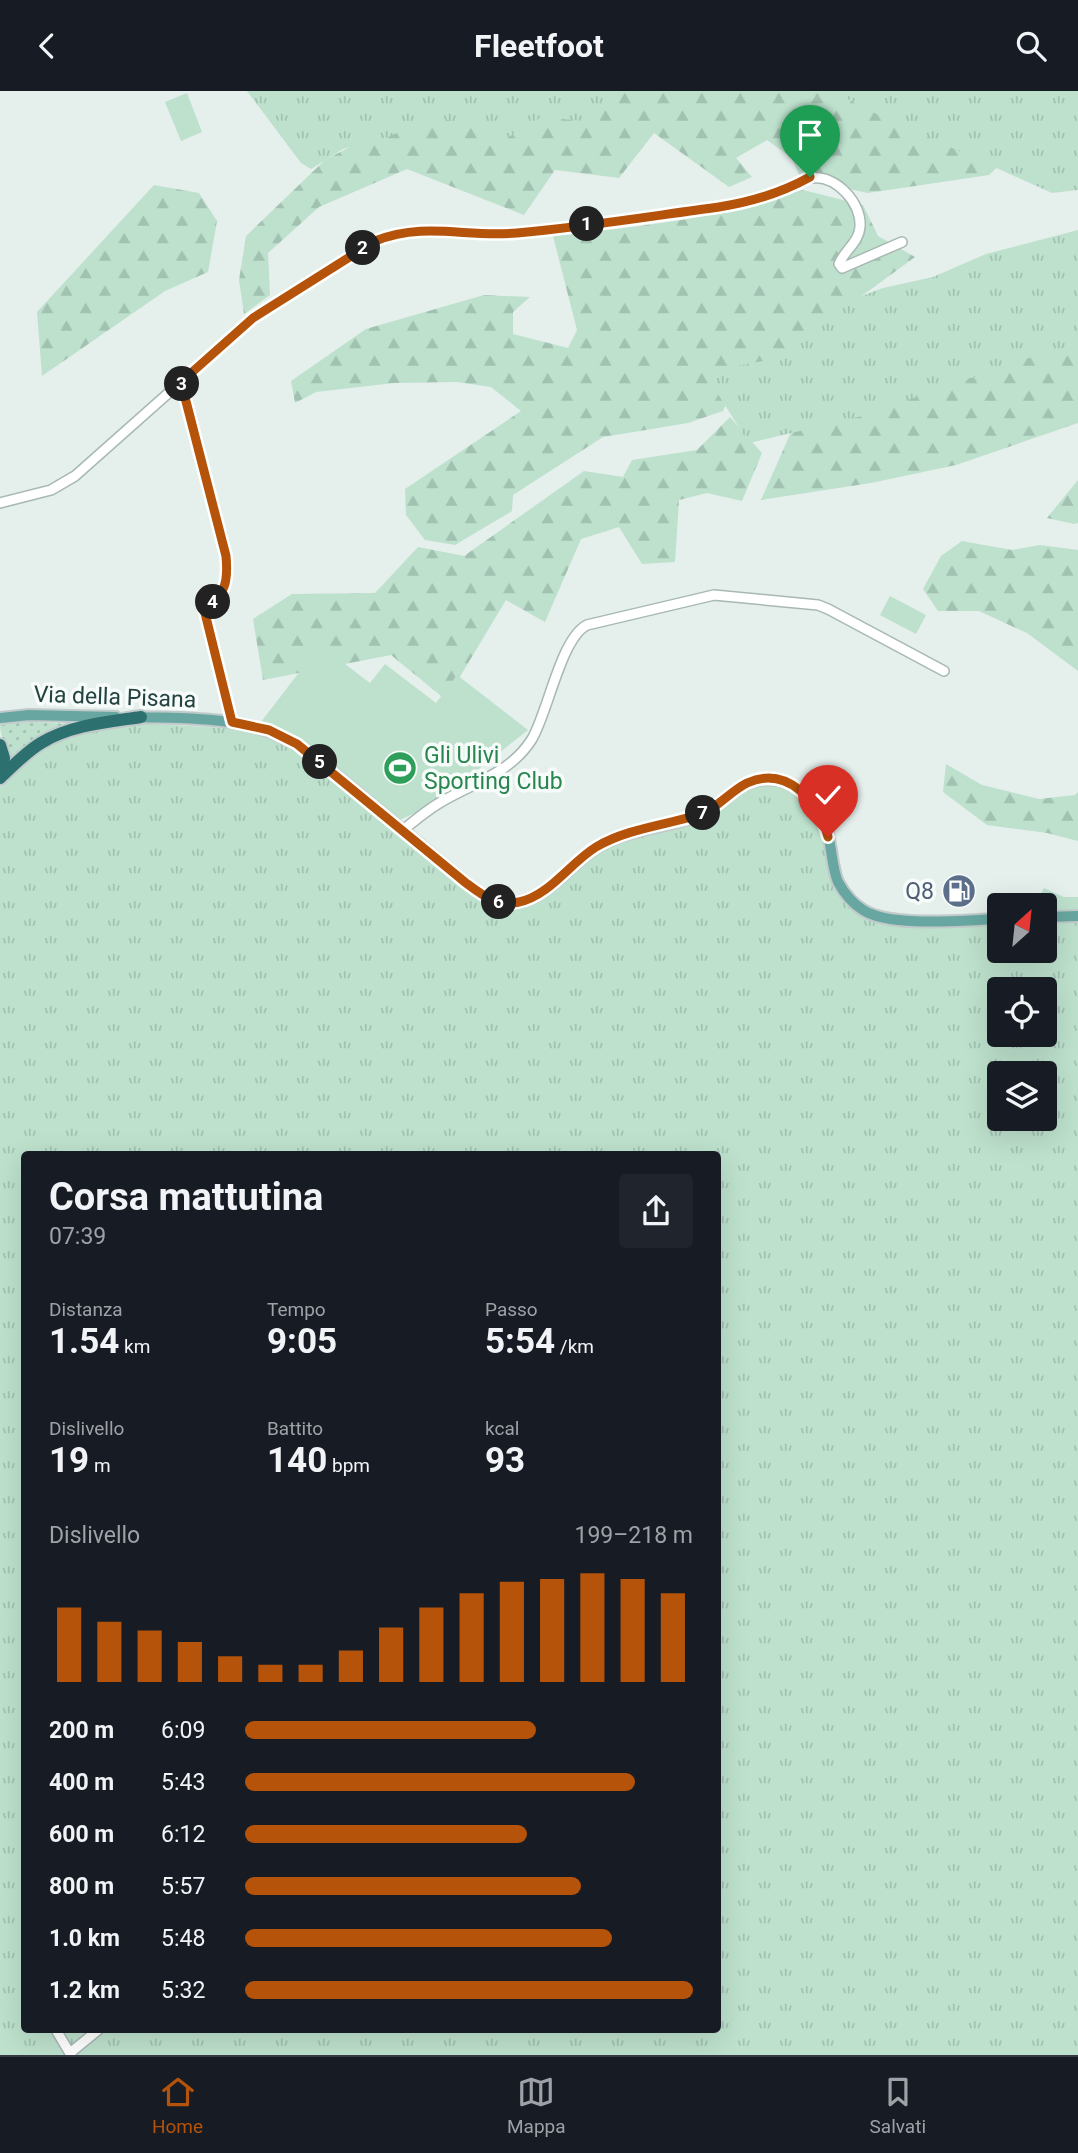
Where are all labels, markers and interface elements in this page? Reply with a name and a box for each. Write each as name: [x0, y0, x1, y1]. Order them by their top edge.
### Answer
icon: back: [28, 27, 66, 65]
text: Fleetfoot: [474, 27, 604, 65]
icon: search: [1012, 27, 1050, 65]
pin: [780, 105, 840, 177]
icon: arrive: [791, 116, 829, 154]
pin: 1: [570, 207, 604, 241]
text: 1: [581, 212, 592, 235]
pin: 2: [346, 231, 380, 265]
text: 2: [357, 236, 368, 259]
pin: 3: [164, 367, 200, 401]
text: 3: [176, 372, 187, 395]
pin: 4: [196, 585, 230, 619]
text: 4: [207, 590, 218, 613]
street label: Via della Pisana: [33, 681, 197, 713]
place label: Gli Ulivi Sporting Club: [424, 742, 563, 795]
pin: 5: [302, 745, 338, 779]
sports icon: Gli Ulivi Sporting Club: [381, 749, 419, 787]
text: 5: [314, 750, 325, 773]
pin: [798, 765, 858, 837]
icon: check: [809, 776, 847, 814]
pin: 7: [686, 795, 720, 831]
text: 7: [697, 801, 708, 824]
fuel station icon: Q8: [940, 872, 978, 910]
place label: Q8: [905, 878, 934, 905]
pin: 6: [482, 885, 516, 919]
text: 6: [493, 890, 504, 913]
north arrow: [987, 893, 1057, 963]
map controls: [987, 893, 1057, 1131]
button: locate: [987, 977, 1057, 1047]
button: layers: [987, 1061, 1057, 1131]
button: share: [619, 1174, 693, 1248]
text: Corsa mattutina: [49, 1175, 323, 1219]
text: 07:39: [49, 1223, 106, 1250]
text: Distanza: [49, 1298, 123, 1321]
text: Tempo: [267, 1298, 326, 1321]
text: Passo: [485, 1298, 538, 1321]
text: 1.54: [49, 1321, 119, 1362]
text: 9:05: [267, 1321, 337, 1362]
text: 5:54: [485, 1321, 555, 1362]
text: km: [119, 1335, 150, 1358]
text: /km: [555, 1335, 594, 1358]
text: Dislivello: [49, 1417, 124, 1440]
text: Battito: [267, 1417, 323, 1440]
text: kcal: [485, 1417, 519, 1440]
text: 19: [49, 1440, 89, 1481]
text: 140: [267, 1440, 327, 1481]
text: 93: [485, 1440, 525, 1481]
text: m: [89, 1454, 111, 1477]
text: bpm: [327, 1454, 370, 1477]
text: Dislivello: [49, 1522, 140, 1549]
text: 199–218 m: [574, 1522, 693, 1549]
text: 200 m: [49, 1717, 114, 1744]
text: 6:09: [161, 1717, 205, 1744]
text: 400 m: [49, 1769, 114, 1796]
text: 5:43: [161, 1769, 205, 1796]
text: 600 m: [49, 1821, 114, 1848]
text: 6:12: [161, 1821, 205, 1848]
text: 800 m: [49, 1873, 114, 1900]
text: 5:57: [161, 1873, 205, 1900]
text: 1.0 km: [49, 1925, 120, 1952]
text: 5:48: [161, 1925, 205, 1952]
text: 1.2 km: [49, 1977, 120, 2004]
text: 5:32: [161, 1977, 205, 2004]
tab: Home: [152, 2073, 203, 2138]
tab: Mappa: [507, 2073, 566, 2138]
tab: Salvati: [870, 2073, 926, 2138]

